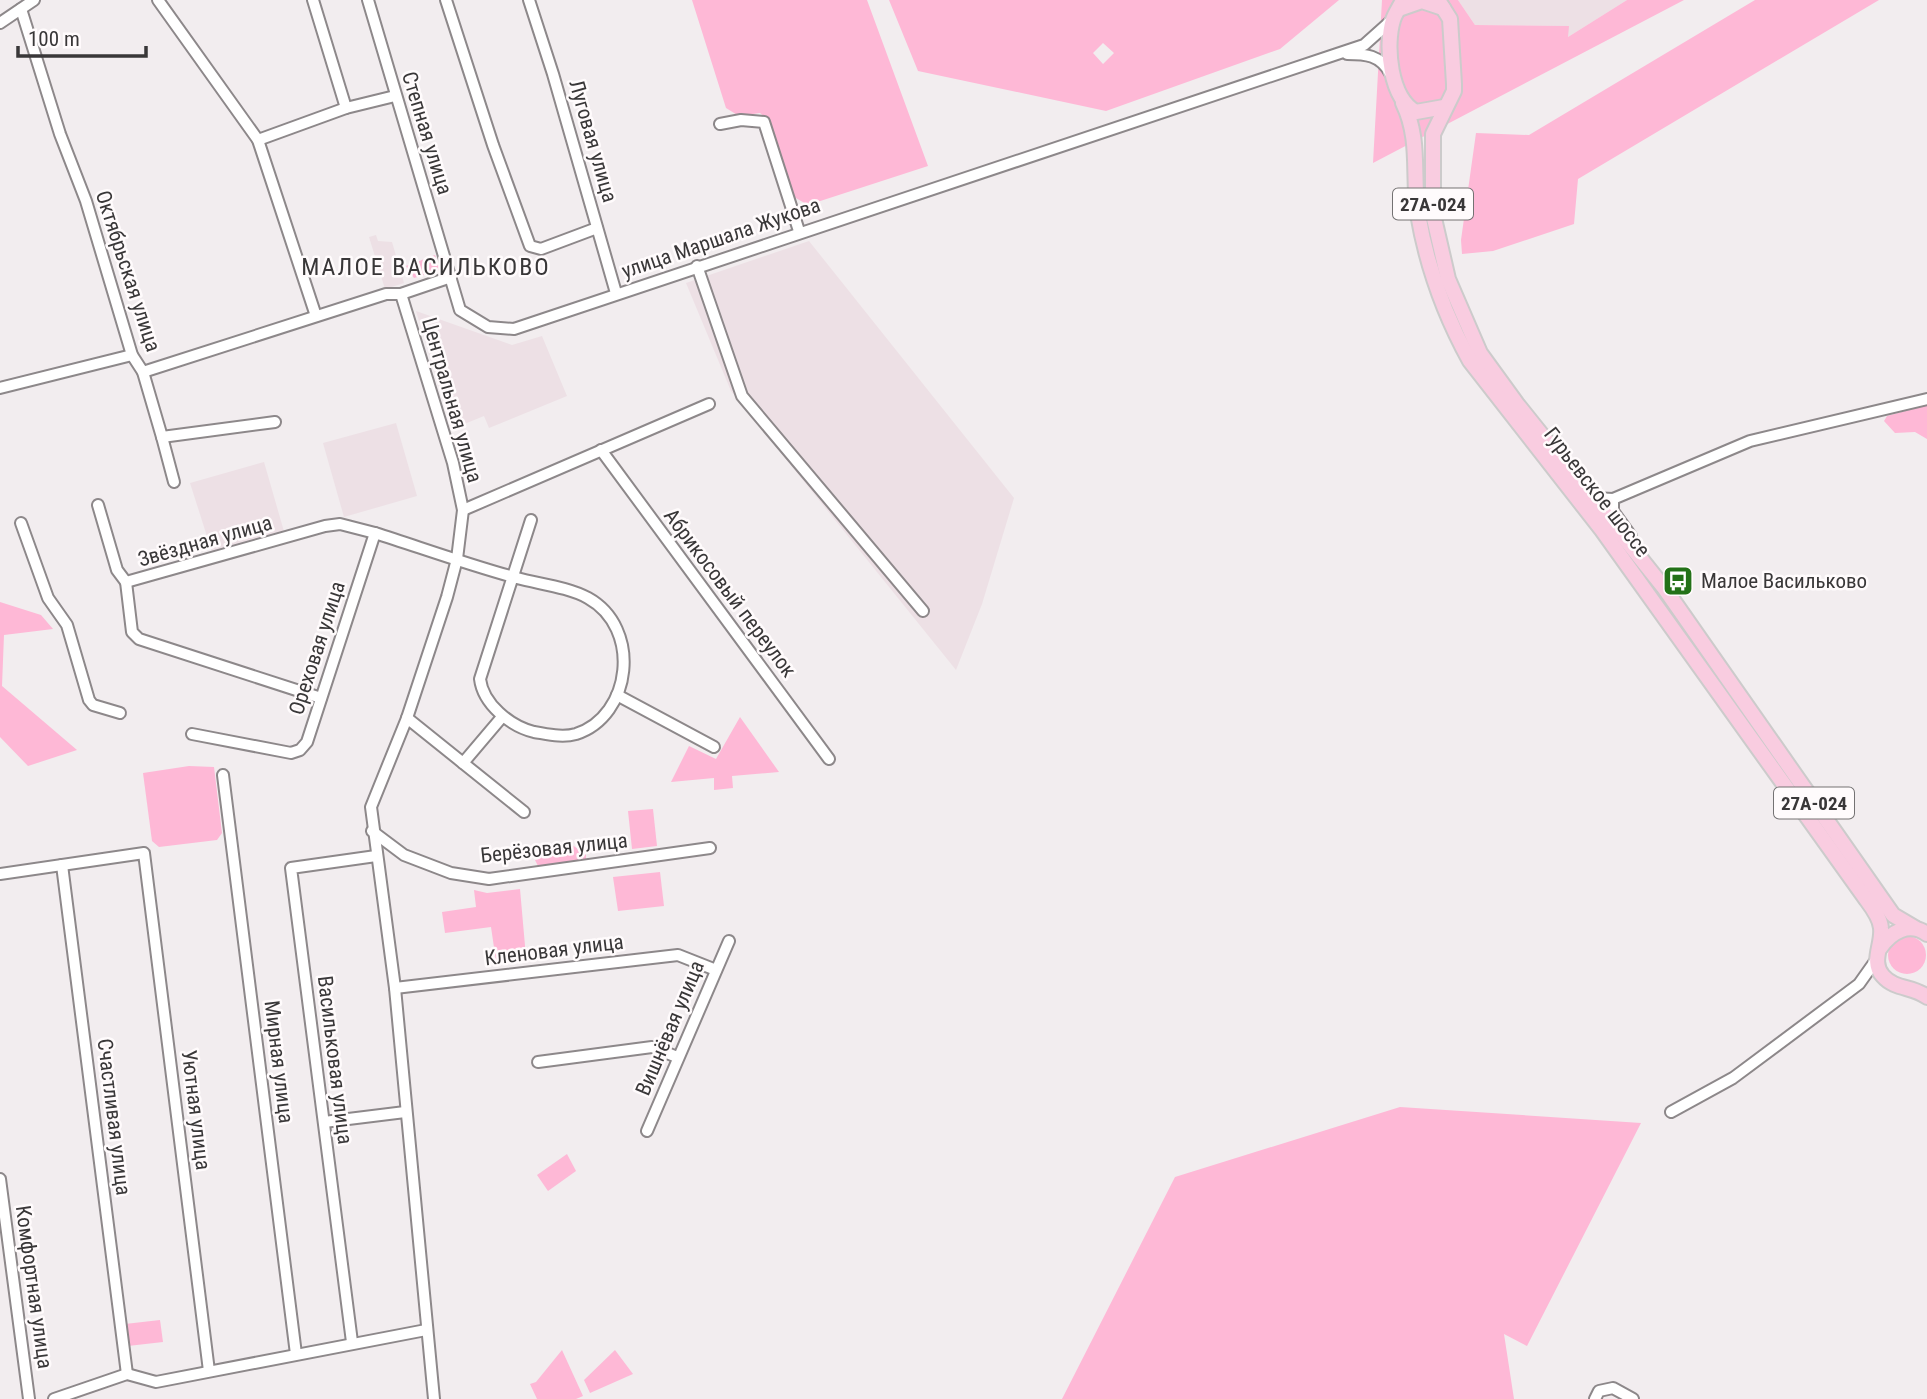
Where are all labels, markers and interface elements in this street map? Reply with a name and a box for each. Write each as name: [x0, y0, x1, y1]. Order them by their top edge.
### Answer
scale bar: [18, 14, 145, 58]
text: 100 m: [28, 27, 80, 51]
street label: Степная улица: [397, 69, 457, 197]
street label: Луговая улица: [564, 77, 622, 205]
street label: Октябрьская улица: [91, 187, 165, 355]
road number: 27А-024: [1393, 188, 1473, 220]
street label: улица Маршала Жукова: [619, 193, 823, 283]
district label: МАЛОЕ ВАСИЛЬКОВО: [301, 253, 551, 281]
street label: Центральная улица: [417, 315, 487, 485]
street label: Гурьевское шоссе: [1539, 422, 1655, 562]
street label: Абрикосовый переулок: [659, 504, 801, 682]
street label: Звёздная улица: [135, 510, 275, 572]
bus stop icon: Малое Васильково: [1661, 564, 1695, 598]
place label: Малое Васильково: [1701, 569, 1867, 593]
street label: Ореховая улица: [284, 578, 350, 718]
road number: 27А-024: [1774, 788, 1854, 818]
street label: Берёзовая улица: [479, 828, 629, 868]
street label: Кленовая улица: [483, 930, 625, 970]
street label: Вишнёвая улица: [631, 957, 709, 1099]
street label: Васильковая улица: [313, 974, 357, 1146]
street label: Мирная улица: [260, 999, 298, 1125]
street label: Счастливая улица: [92, 1037, 136, 1197]
street label: Уютная улица: [177, 1049, 215, 1171]
street label: Комфортная улица: [11, 1204, 57, 1370]

